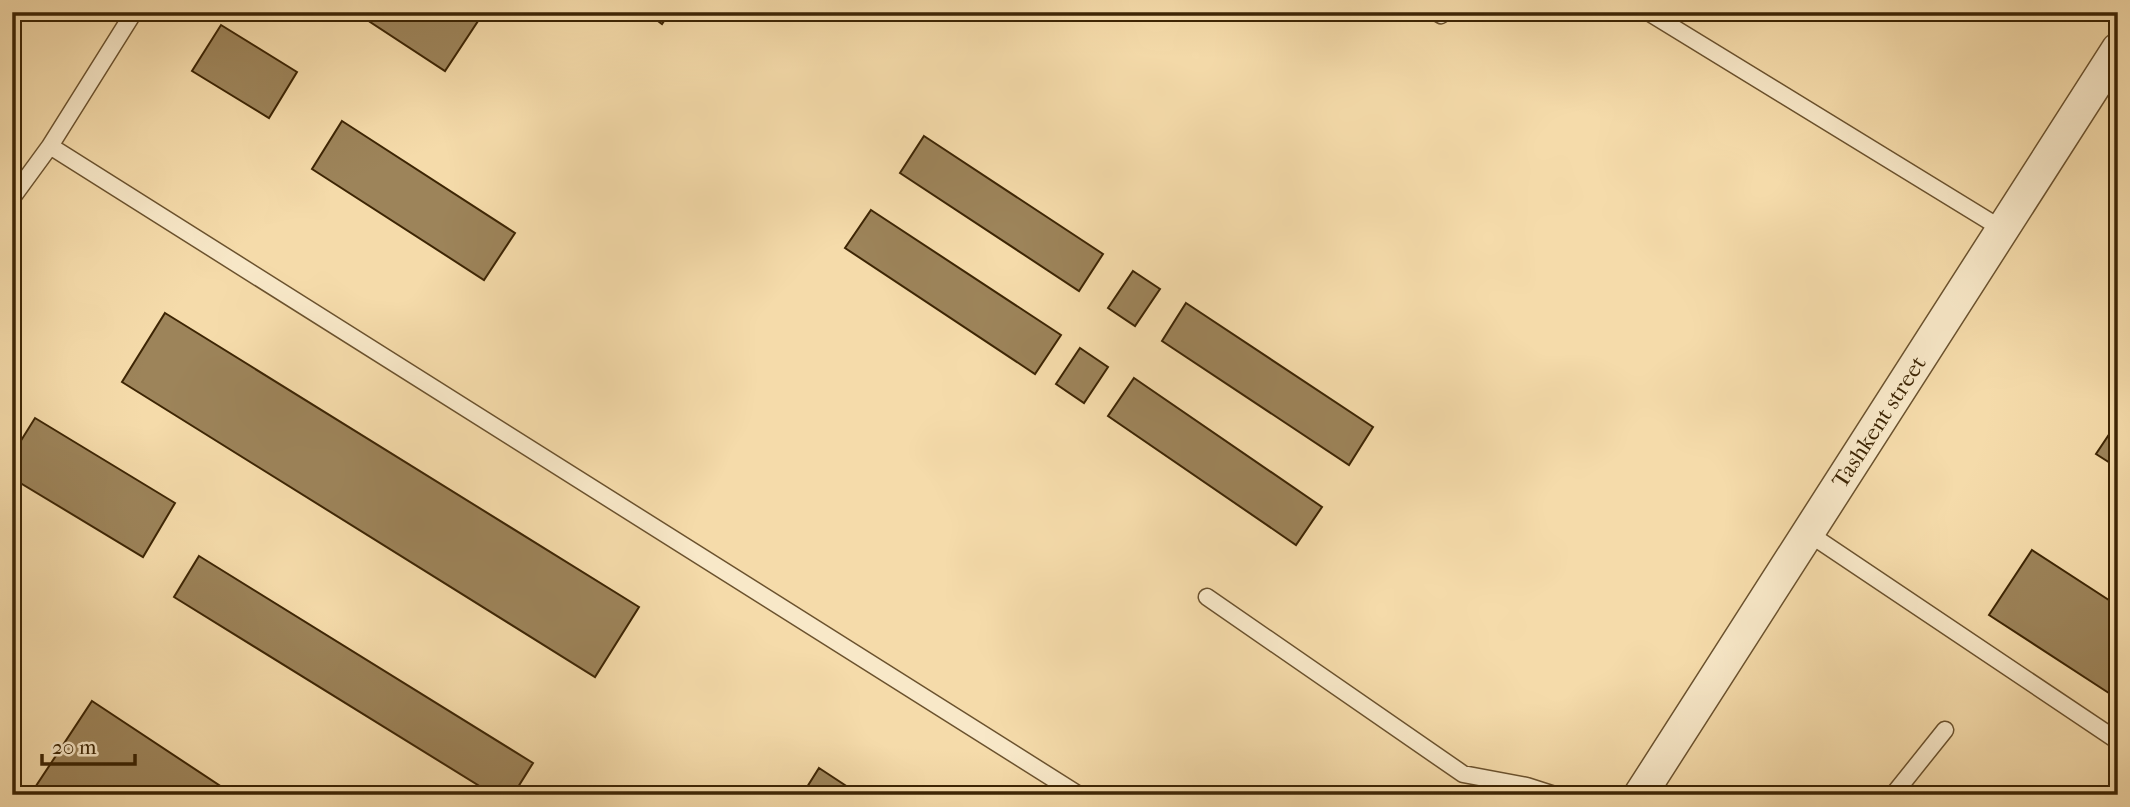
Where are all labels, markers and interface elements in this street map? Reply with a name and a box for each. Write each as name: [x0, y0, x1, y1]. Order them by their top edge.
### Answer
street label: Tashkent street: [1826, 351, 1932, 493]
scale bar: [42, 723, 135, 767]
text: 20 m: [52, 735, 97, 759]

